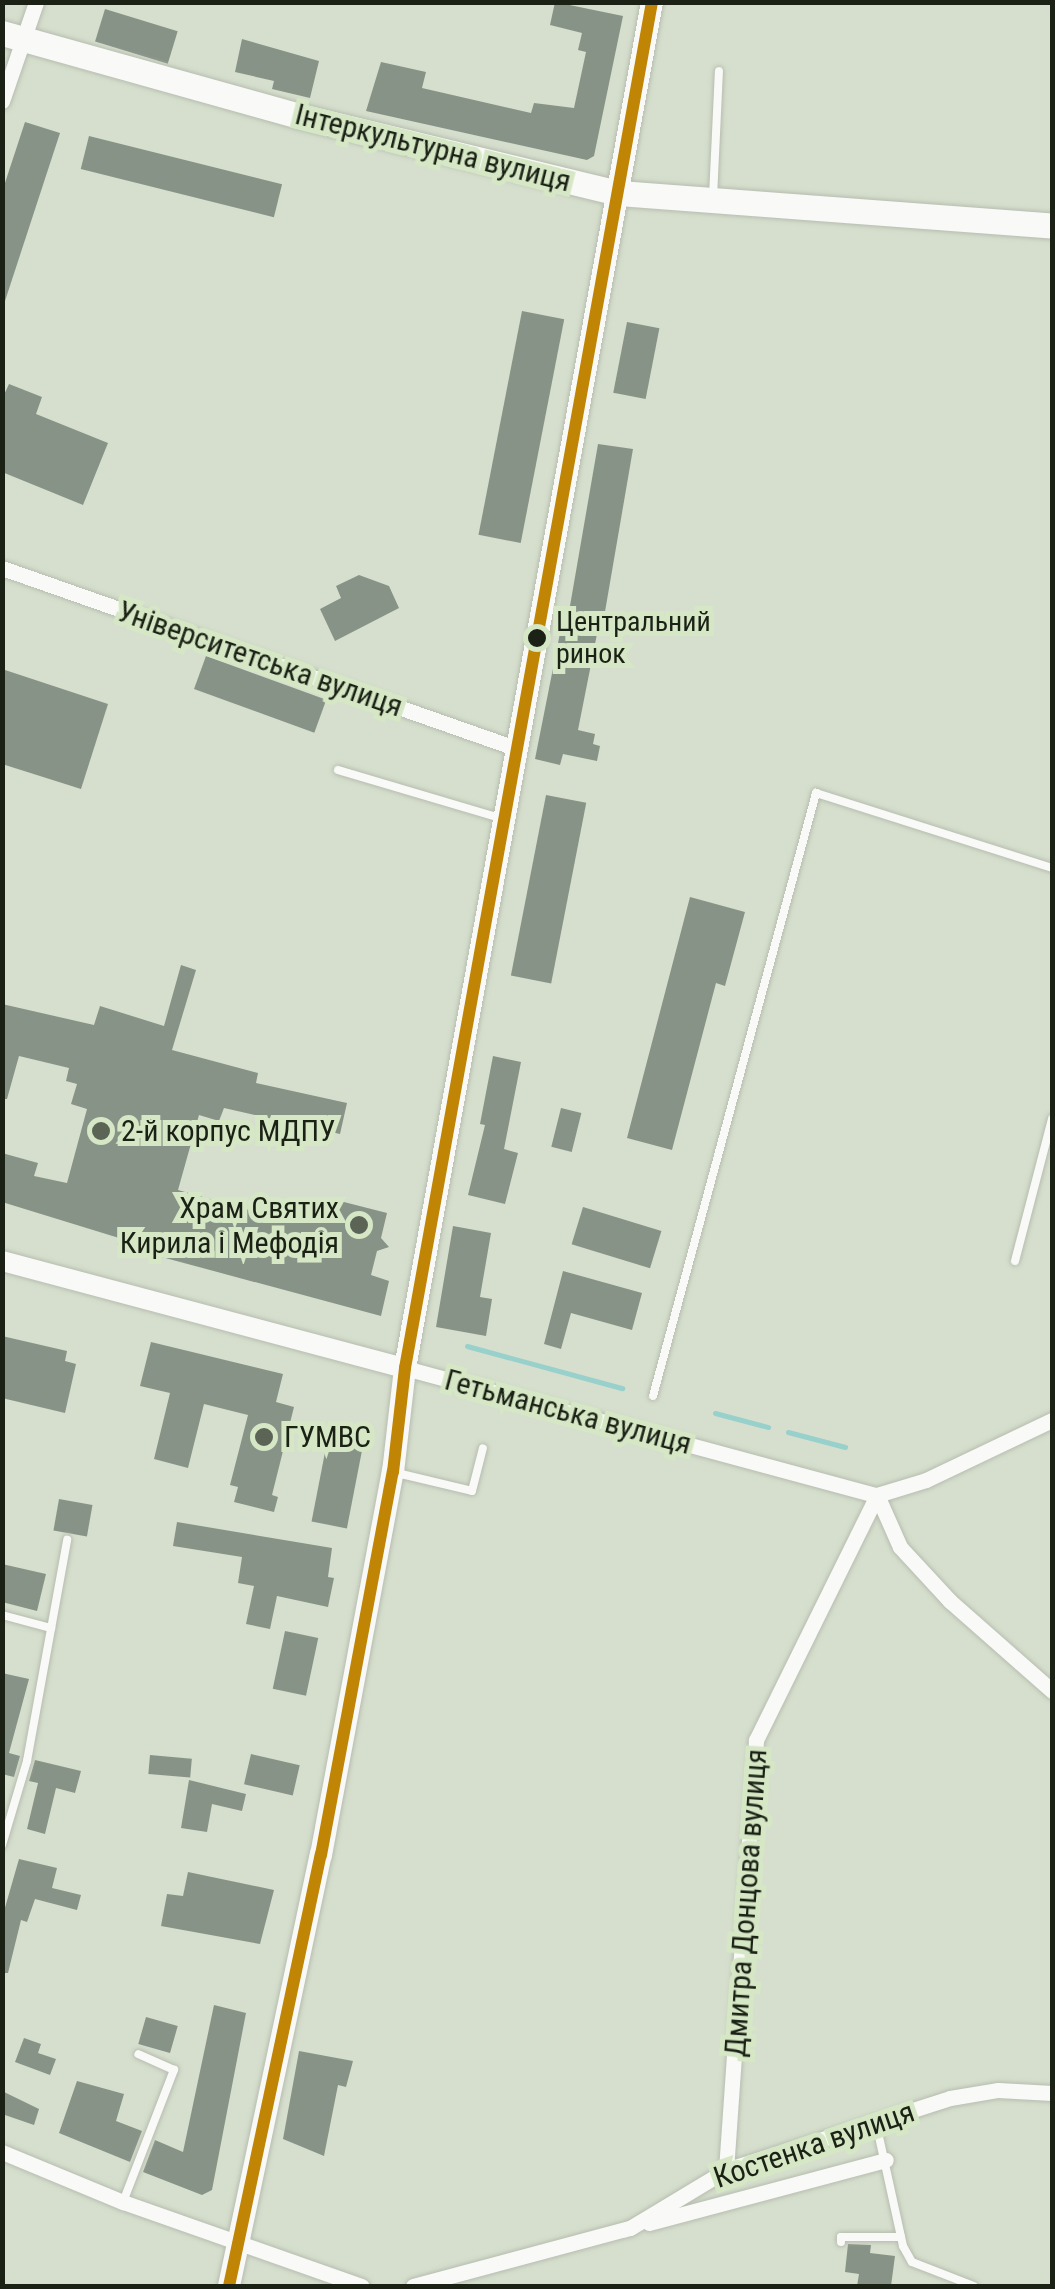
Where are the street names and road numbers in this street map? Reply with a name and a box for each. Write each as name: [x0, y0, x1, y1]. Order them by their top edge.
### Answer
street label: Інтеркультурна вулиця: [292, 96, 574, 200]
street label: Університетська вулиця: [113, 593, 407, 725]
street label: Гетьманська вулиця: [441, 1362, 695, 1462]
street label: Дмитра Донцова вулиця: [717, 1748, 775, 2058]
street label: Костенка вулиця: [709, 2094, 919, 2196]

